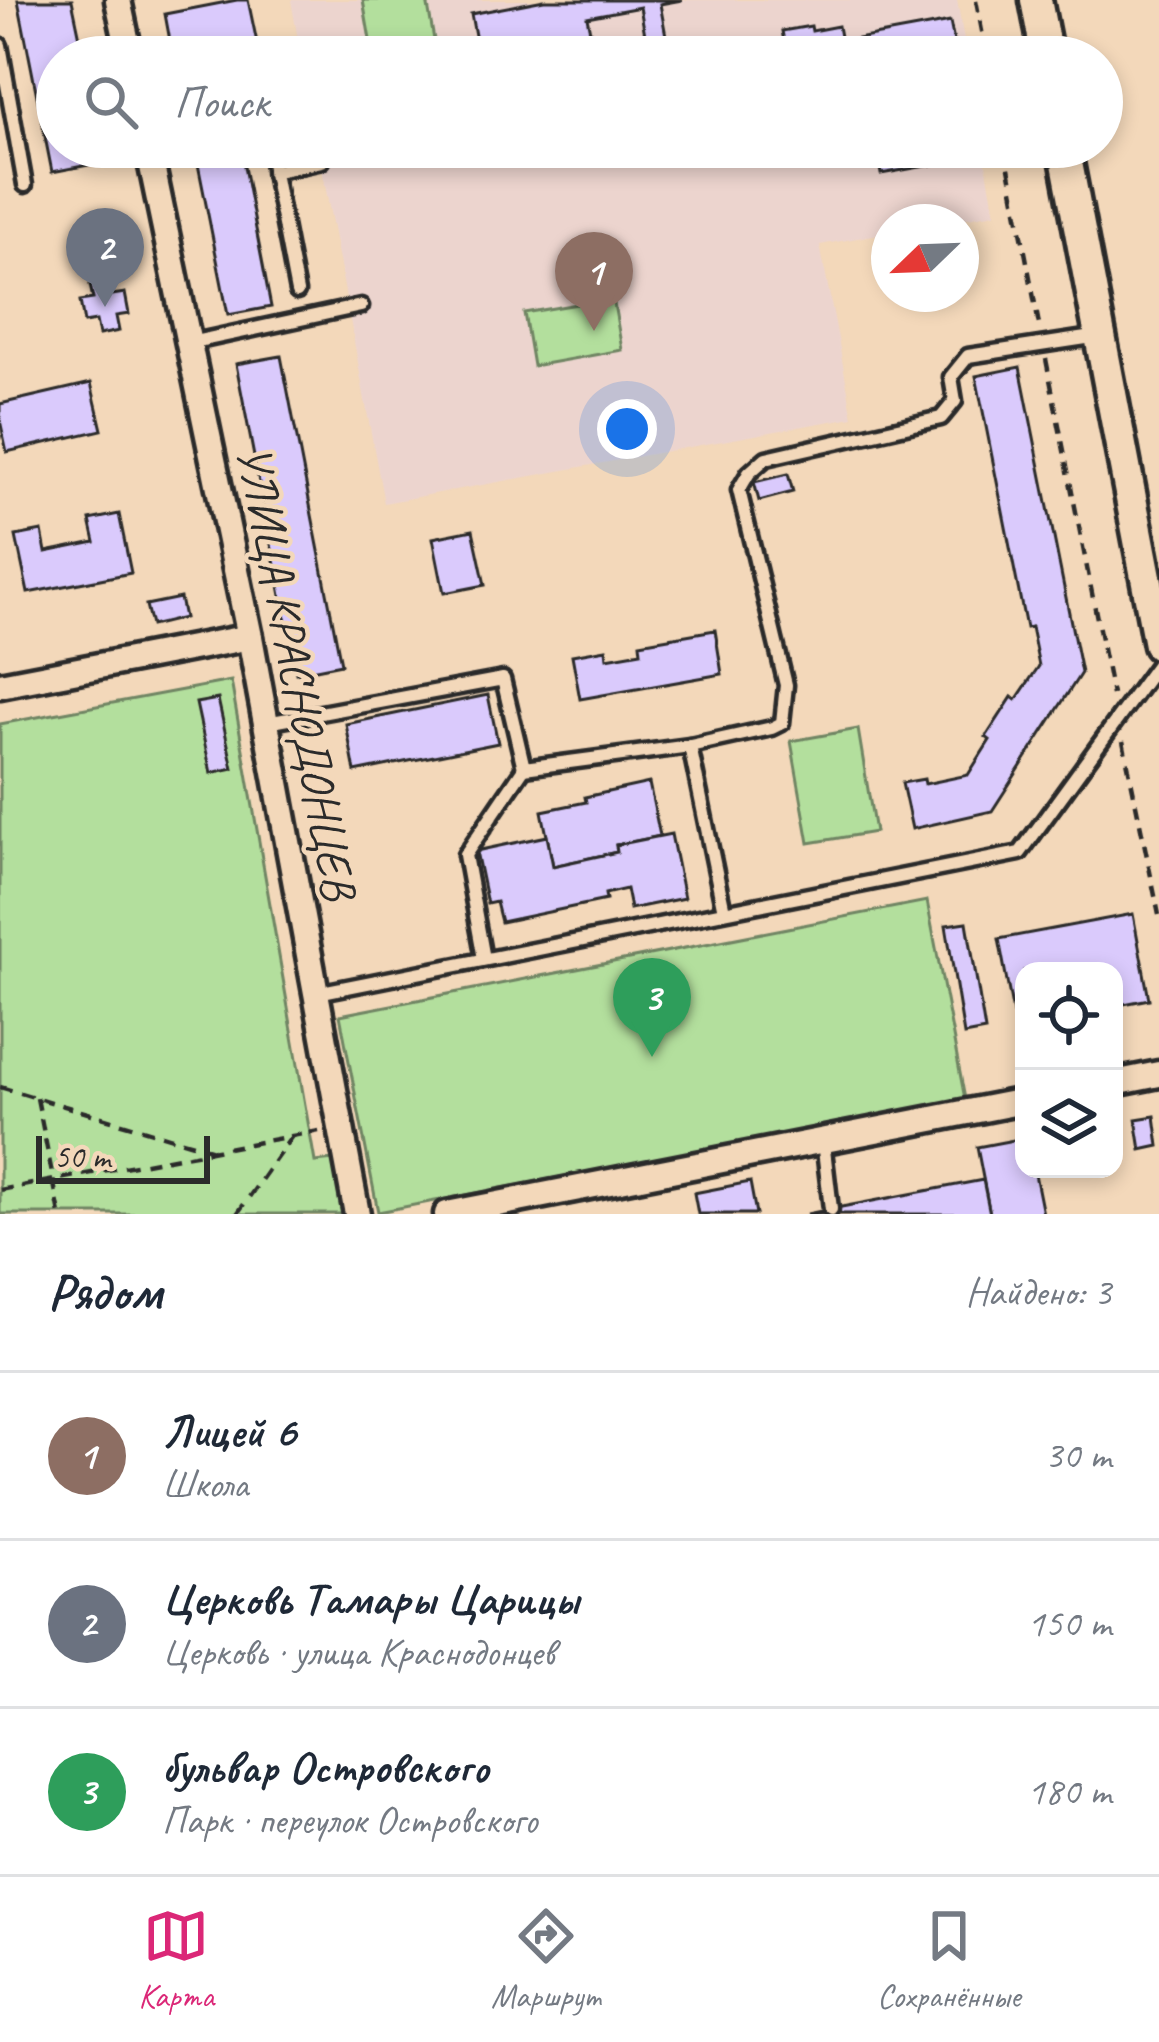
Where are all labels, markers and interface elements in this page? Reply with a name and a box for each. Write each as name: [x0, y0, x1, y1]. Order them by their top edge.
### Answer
search box: [36, 36, 1123, 168]
icon: search: [78, 69, 144, 135]
text: Поиск: [174, 74, 269, 131]
north arrow: [871, 204, 979, 312]
pin: 2: [66, 208, 144, 307]
pin: 1: [555, 232, 633, 331]
your location: [597, 399, 657, 459]
street label: УЛИЦА КРАСНОДОНЦЕВ: [224, 440, 371, 907]
pin: 3: [613, 958, 691, 1057]
map controls: [1015, 962, 1123, 1178]
button: locate: [1015, 962, 1123, 1070]
button: layers: [1015, 1070, 1123, 1178]
scale bar: [36, 1130, 210, 1183]
text: 50 m: [54, 1136, 110, 1178]
text: Рядом: [48, 1260, 162, 1324]
text: Найдено: 3: [966, 1268, 1111, 1317]
text: Лицей 6: [162, 1403, 296, 1460]
text: 1: [78, 1431, 96, 1480]
text: 30 m: [1045, 1431, 1111, 1480]
text: Школа: [162, 1460, 248, 1509]
text: Церковь Тамары Царицы: [162, 1571, 579, 1628]
text: 2: [78, 1599, 96, 1648]
text: 150 m: [1027, 1599, 1111, 1648]
text: Церковь · улица Краснодонцев: [162, 1628, 554, 1677]
text: бульвар Островского: [162, 1739, 489, 1796]
text: 3: [78, 1767, 96, 1816]
text: 180 m: [1027, 1767, 1111, 1816]
text: Парк · переулок Островского: [162, 1796, 537, 1845]
tab: Карта: [139, 1903, 214, 2017]
tab: Маршрут: [491, 1903, 600, 2017]
tab: Сохранённые: [877, 1903, 1020, 2017]

